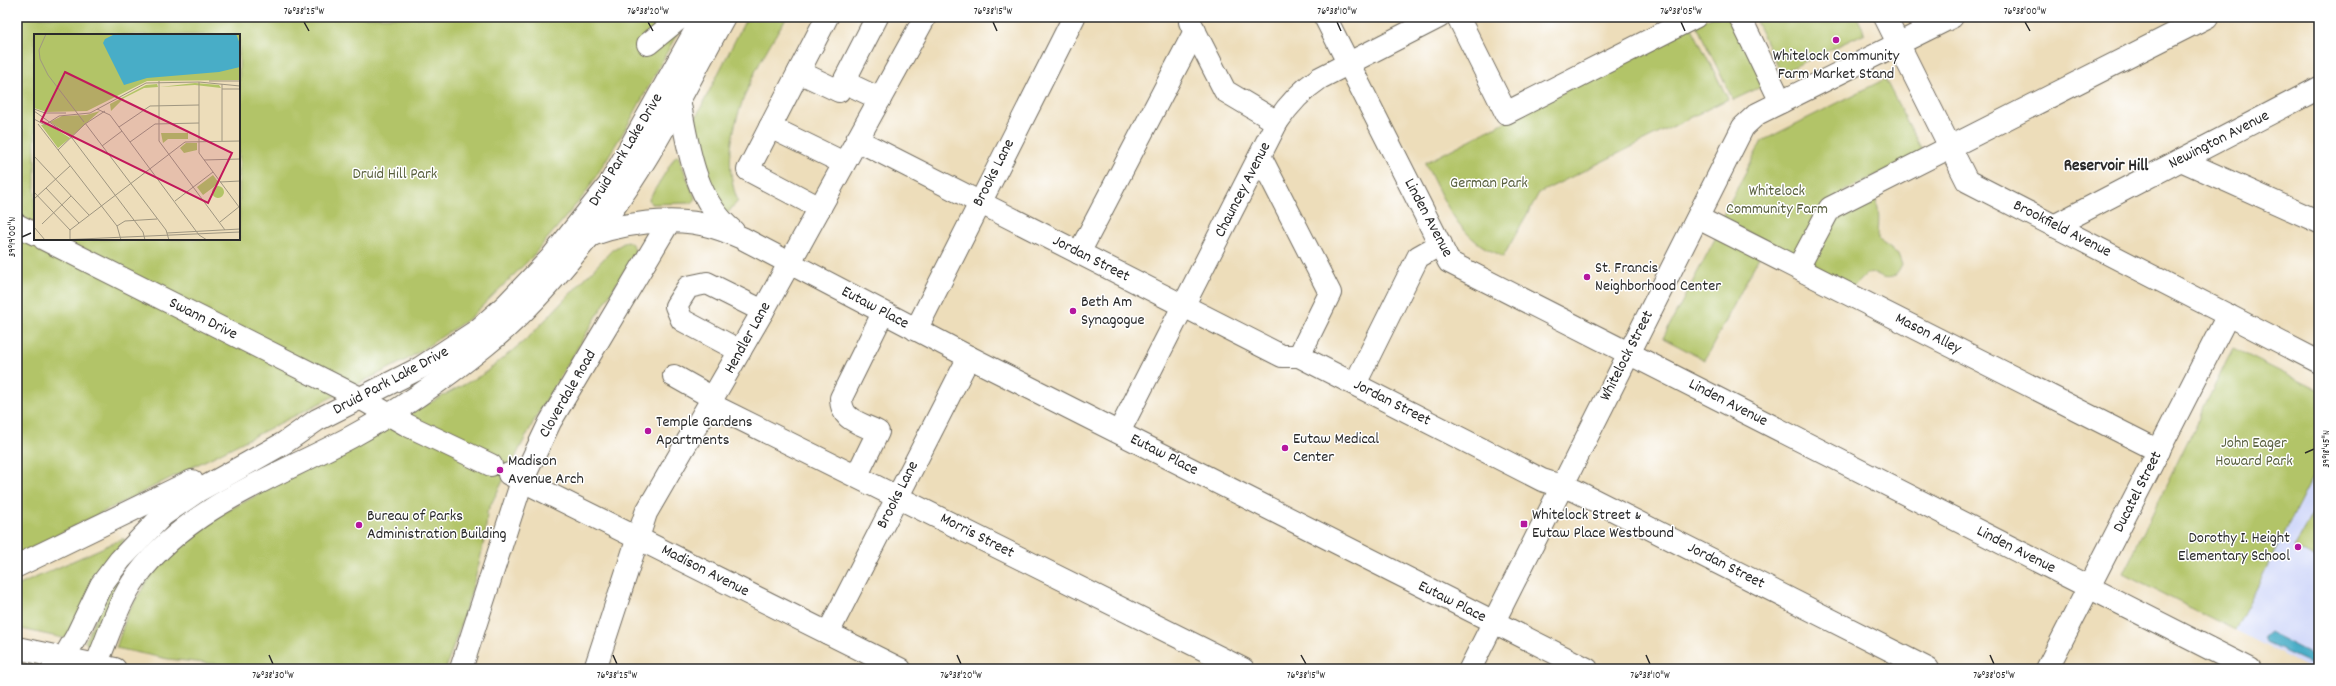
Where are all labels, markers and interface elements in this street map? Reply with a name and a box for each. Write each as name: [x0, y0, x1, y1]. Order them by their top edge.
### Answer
text: 76°38'25"W: [284, 5, 325, 19]
text: 76°38'20"W: [627, 5, 669, 19]
text: 76°38'15"W: [974, 5, 1012, 19]
text: 76°38'10"W: [1317, 5, 1357, 19]
text: 76°38'05"W: [1660, 5, 1702, 19]
text: 76°38'00"W: [2004, 5, 2047, 19]
inset map: [34, 34, 240, 240]
marker: Whitelock Community Farm Market Stand: [1831, 35, 1841, 45]
place label: Whitelock Community Farm Market Stand: [1773, 45, 1900, 86]
street label: Druid Park Lake Drive: [583, 89, 669, 211]
street label: Newington Avenue: [2165, 105, 2273, 175]
street label: Brooks Lane: [967, 135, 1021, 211]
street label: Chauncey Avenue: [1209, 138, 1277, 242]
district label: Reservoir Hill: [2064, 155, 2149, 179]
park label: Druid Hill Park: [353, 163, 437, 186]
park label: German Park: [1450, 172, 1528, 195]
street label: Linden Avenue: [1398, 175, 1458, 261]
park label: Whitelock Community Farm: [1726, 180, 1828, 221]
street label: Brookfield Avenue: [2009, 194, 2115, 264]
text: 39°19'00"N: [6, 217, 20, 257]
street label: Jordan Street: [1048, 230, 1134, 288]
place label: St. Francis Neighborhood Center: [1595, 257, 1721, 298]
marker: St. Francis Neighborhood Center: [1582, 272, 1592, 282]
street label: Eutaw Place: [837, 281, 913, 335]
place label: Beth Am Synagogue: [1081, 291, 1145, 332]
street label: Swann Drive: [165, 292, 241, 346]
street label: Hendler Lane: [719, 298, 777, 378]
marker: Beth Am Synagogue: [1068, 306, 1078, 316]
street label: Whitelock Street: [1594, 307, 1660, 405]
street label: Mason Alley: [1891, 307, 1966, 361]
street label: Druid Park Lake Drive: [329, 341, 453, 421]
street label: Cloverdale Road: [534, 346, 602, 442]
street label: Linden Avenue: [1684, 373, 1772, 433]
street label: Jordan Street: [1349, 374, 1435, 432]
place label: Temple Gardens Apartments: [656, 411, 753, 452]
marker: Temple Gardens Apartments: [643, 426, 653, 436]
street label: Eutaw Place: [1126, 428, 1202, 482]
place label: Eutaw Medical Center: [1293, 428, 1379, 469]
text: 39°18'45"N: [2320, 430, 2334, 468]
park label: John Eager Howard Park: [2215, 432, 2293, 473]
marker: Eutaw Medical Center: [1280, 443, 1290, 453]
street label: Ducatel Street: [2108, 447, 2168, 537]
place label: Madison Avenue Arch: [508, 450, 584, 491]
street label: Brooks Lane: [871, 457, 925, 533]
marker: Madison Avenue Arch: [495, 465, 505, 475]
place label: Whitelock Street & Eutaw Place Westbound: [1532, 504, 1674, 545]
place label: Bureau of Parks Administration Building: [367, 505, 507, 546]
street label: Morris Street: [936, 507, 1018, 565]
marker: Whitelock Street & Eutaw Place Westbound: [1519, 519, 1529, 529]
marker: Bureau of Parks Administration Building: [354, 520, 364, 530]
street label: Linden Avenue: [1972, 520, 2060, 580]
place label: Dorothy I. Height Elementary School: [2178, 527, 2290, 568]
street label: Jordan Street: [1683, 537, 1769, 595]
street label: Madison Avenue: [657, 539, 753, 603]
marker: Dorothy I. Height Elementary School: [2293, 542, 2303, 552]
street label: Eutaw Place: [1414, 575, 1490, 629]
text: 76°38'30"W: [252, 669, 294, 683]
text: 76°38'25"W: [597, 669, 638, 683]
text: 76°38'20"W: [940, 669, 982, 683]
text: 76°38'15"W: [1287, 669, 1325, 683]
text: 76°38'10"W: [1630, 669, 1670, 683]
text: 76°38'05"W: [1973, 669, 2015, 683]

